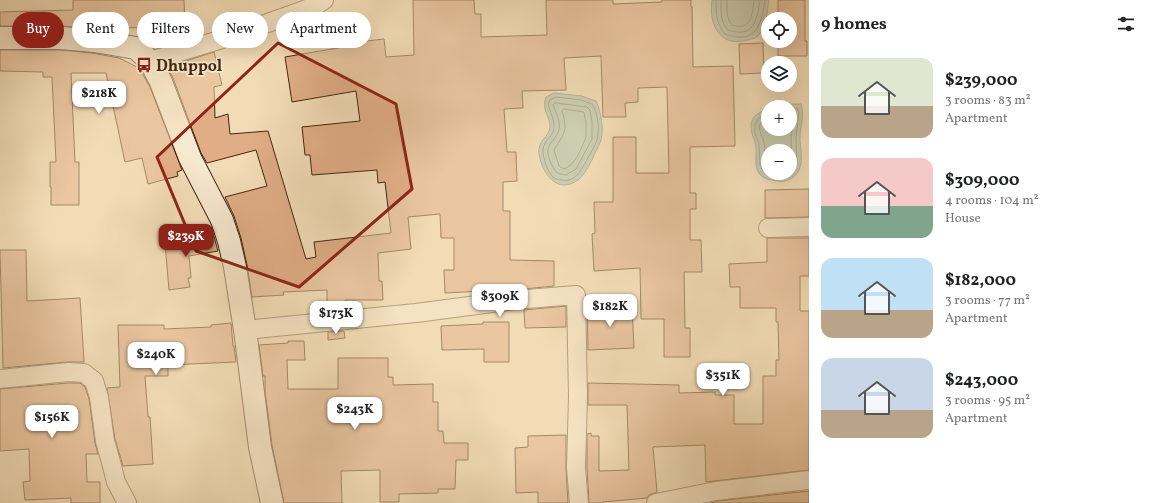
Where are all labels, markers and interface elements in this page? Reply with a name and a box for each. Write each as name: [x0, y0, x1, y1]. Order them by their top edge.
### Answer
chip: Buy: [12, 12, 64, 48]
chip: Rent: [72, 12, 129, 48]
chip: Filters: [137, 12, 204, 48]
chip: New: [212, 12, 268, 48]
chip: Apartment: [276, 12, 371, 48]
map controls: [761, 12, 797, 180]
button: locate: [761, 12, 797, 48]
text: 9 homes: [821, 13, 887, 36]
icon: filters: [1115, 13, 1137, 35]
bus stop icon: Dhuppol: [135, 56, 153, 74]
place label: Dhuppol: [156, 56, 223, 78]
button: layers: [761, 56, 797, 92]
text: $239,000: [945, 69, 1018, 92]
icon: home: [853, 74, 901, 122]
pin: $218K: [71, 81, 127, 115]
text: $218K: [81, 85, 117, 103]
text: 3 rooms · 83 m²: [945, 92, 1031, 110]
button: +: [761, 100, 797, 136]
text: Apartment: [945, 110, 1008, 128]
button: −: [761, 144, 797, 180]
text: $309,000: [945, 169, 1020, 192]
icon: home: [853, 174, 901, 222]
text: 4 rooms · 104 m²: [945, 192, 1039, 210]
text: House: [945, 210, 981, 228]
pin: $239K: [158, 224, 214, 258]
text: $239K: [168, 228, 204, 246]
text: $182,000: [945, 269, 1016, 292]
icon: home: [853, 274, 901, 322]
pin: $309K: [472, 284, 528, 318]
text: $309K: [481, 288, 519, 306]
text: 3 rooms · 77 m²: [945, 292, 1030, 310]
pin: $182K: [582, 294, 638, 328]
text: $182K: [592, 298, 628, 316]
pin: $173K: [308, 301, 364, 335]
text: $173K: [319, 305, 353, 323]
text: Apartment: [945, 310, 1008, 328]
pin: $240K: [128, 342, 184, 376]
text: $240K: [137, 346, 175, 364]
pin: $351K: [695, 363, 751, 397]
text: $351K: [706, 367, 740, 385]
text: $243,000: [945, 369, 1018, 392]
icon: home: [853, 374, 901, 422]
text: 3 rooms · 95 m²: [945, 392, 1030, 410]
pin: $243K: [327, 397, 383, 431]
text: $243K: [336, 401, 374, 419]
pin: $156K: [24, 405, 80, 439]
text: $156K: [34, 409, 70, 427]
text: Apartment: [945, 410, 1008, 428]

